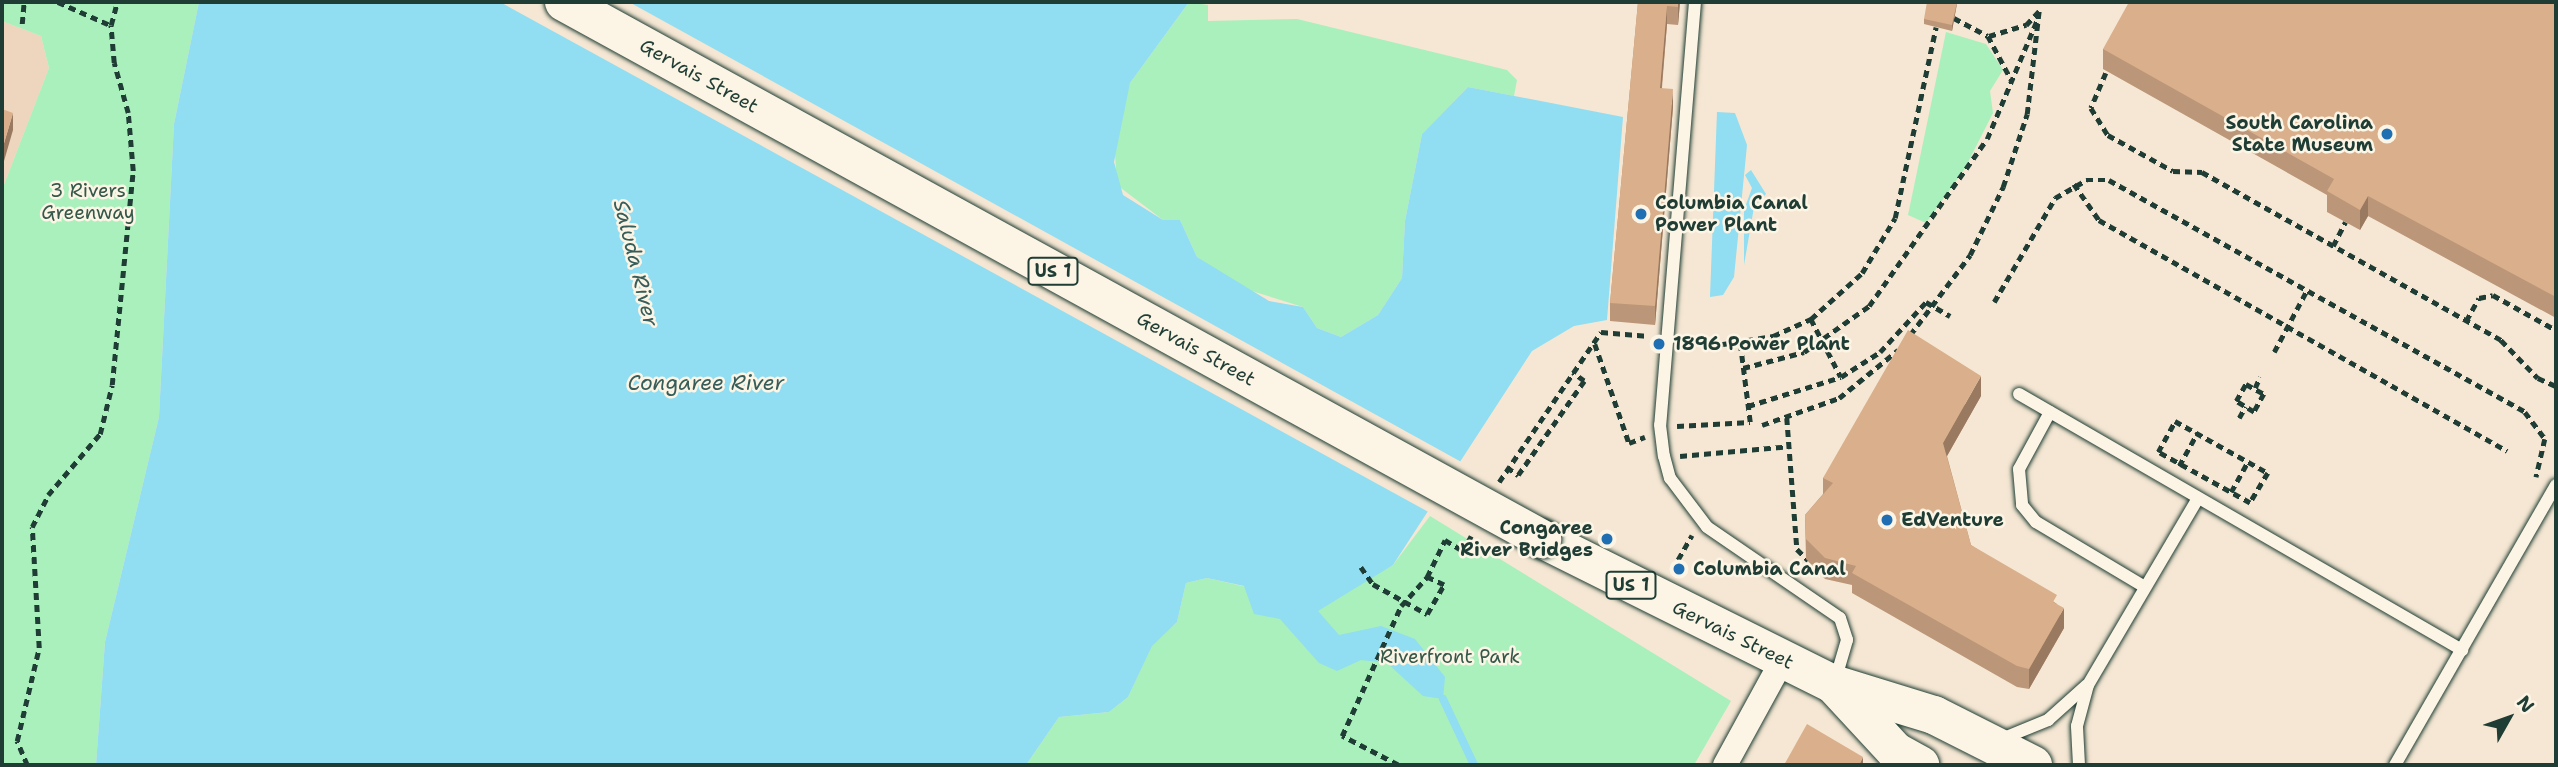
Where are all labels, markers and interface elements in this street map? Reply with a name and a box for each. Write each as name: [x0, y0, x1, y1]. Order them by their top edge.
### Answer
street label: Gervais Street: [636, 34, 762, 118]
place label: South Carolina State Museum: [2225, 112, 2373, 156]
marker: South Carolina State Museum: [2379, 126, 2395, 142]
park label: 3 Rivers Greenway: [41, 180, 135, 224]
place label: Columbia Canal Power Plant: [1655, 192, 1808, 236]
water label: Saluda River: [608, 197, 664, 329]
marker: Columbia Canal Power Plant: [1633, 206, 1649, 222]
road number: US 1: [1027, 256, 1079, 286]
street label: Gervais Street: [1133, 307, 1259, 391]
place label: 1896 Power Plant: [1673, 333, 1850, 355]
marker: 1896 Power Plant: [1651, 336, 1667, 352]
water label: Congaree River: [628, 370, 784, 396]
place label: EdVenture: [1901, 509, 2004, 531]
marker: EdVenture: [1879, 512, 1895, 528]
place label: Congaree River Bridges: [1460, 517, 1593, 561]
marker: Congaree River Bridges: [1599, 531, 1615, 547]
place label: Columbia Canal: [1693, 558, 1846, 580]
marker: Columbia Canal: [1671, 561, 1687, 577]
road number: US 1: [1605, 570, 1657, 600]
street label: Gervais Street: [1669, 596, 1797, 674]
park label: Riverfront Park: [1380, 646, 1520, 668]
north arrow: [2474, 683, 2544, 753]
text: N: [2511, 690, 2540, 718]

